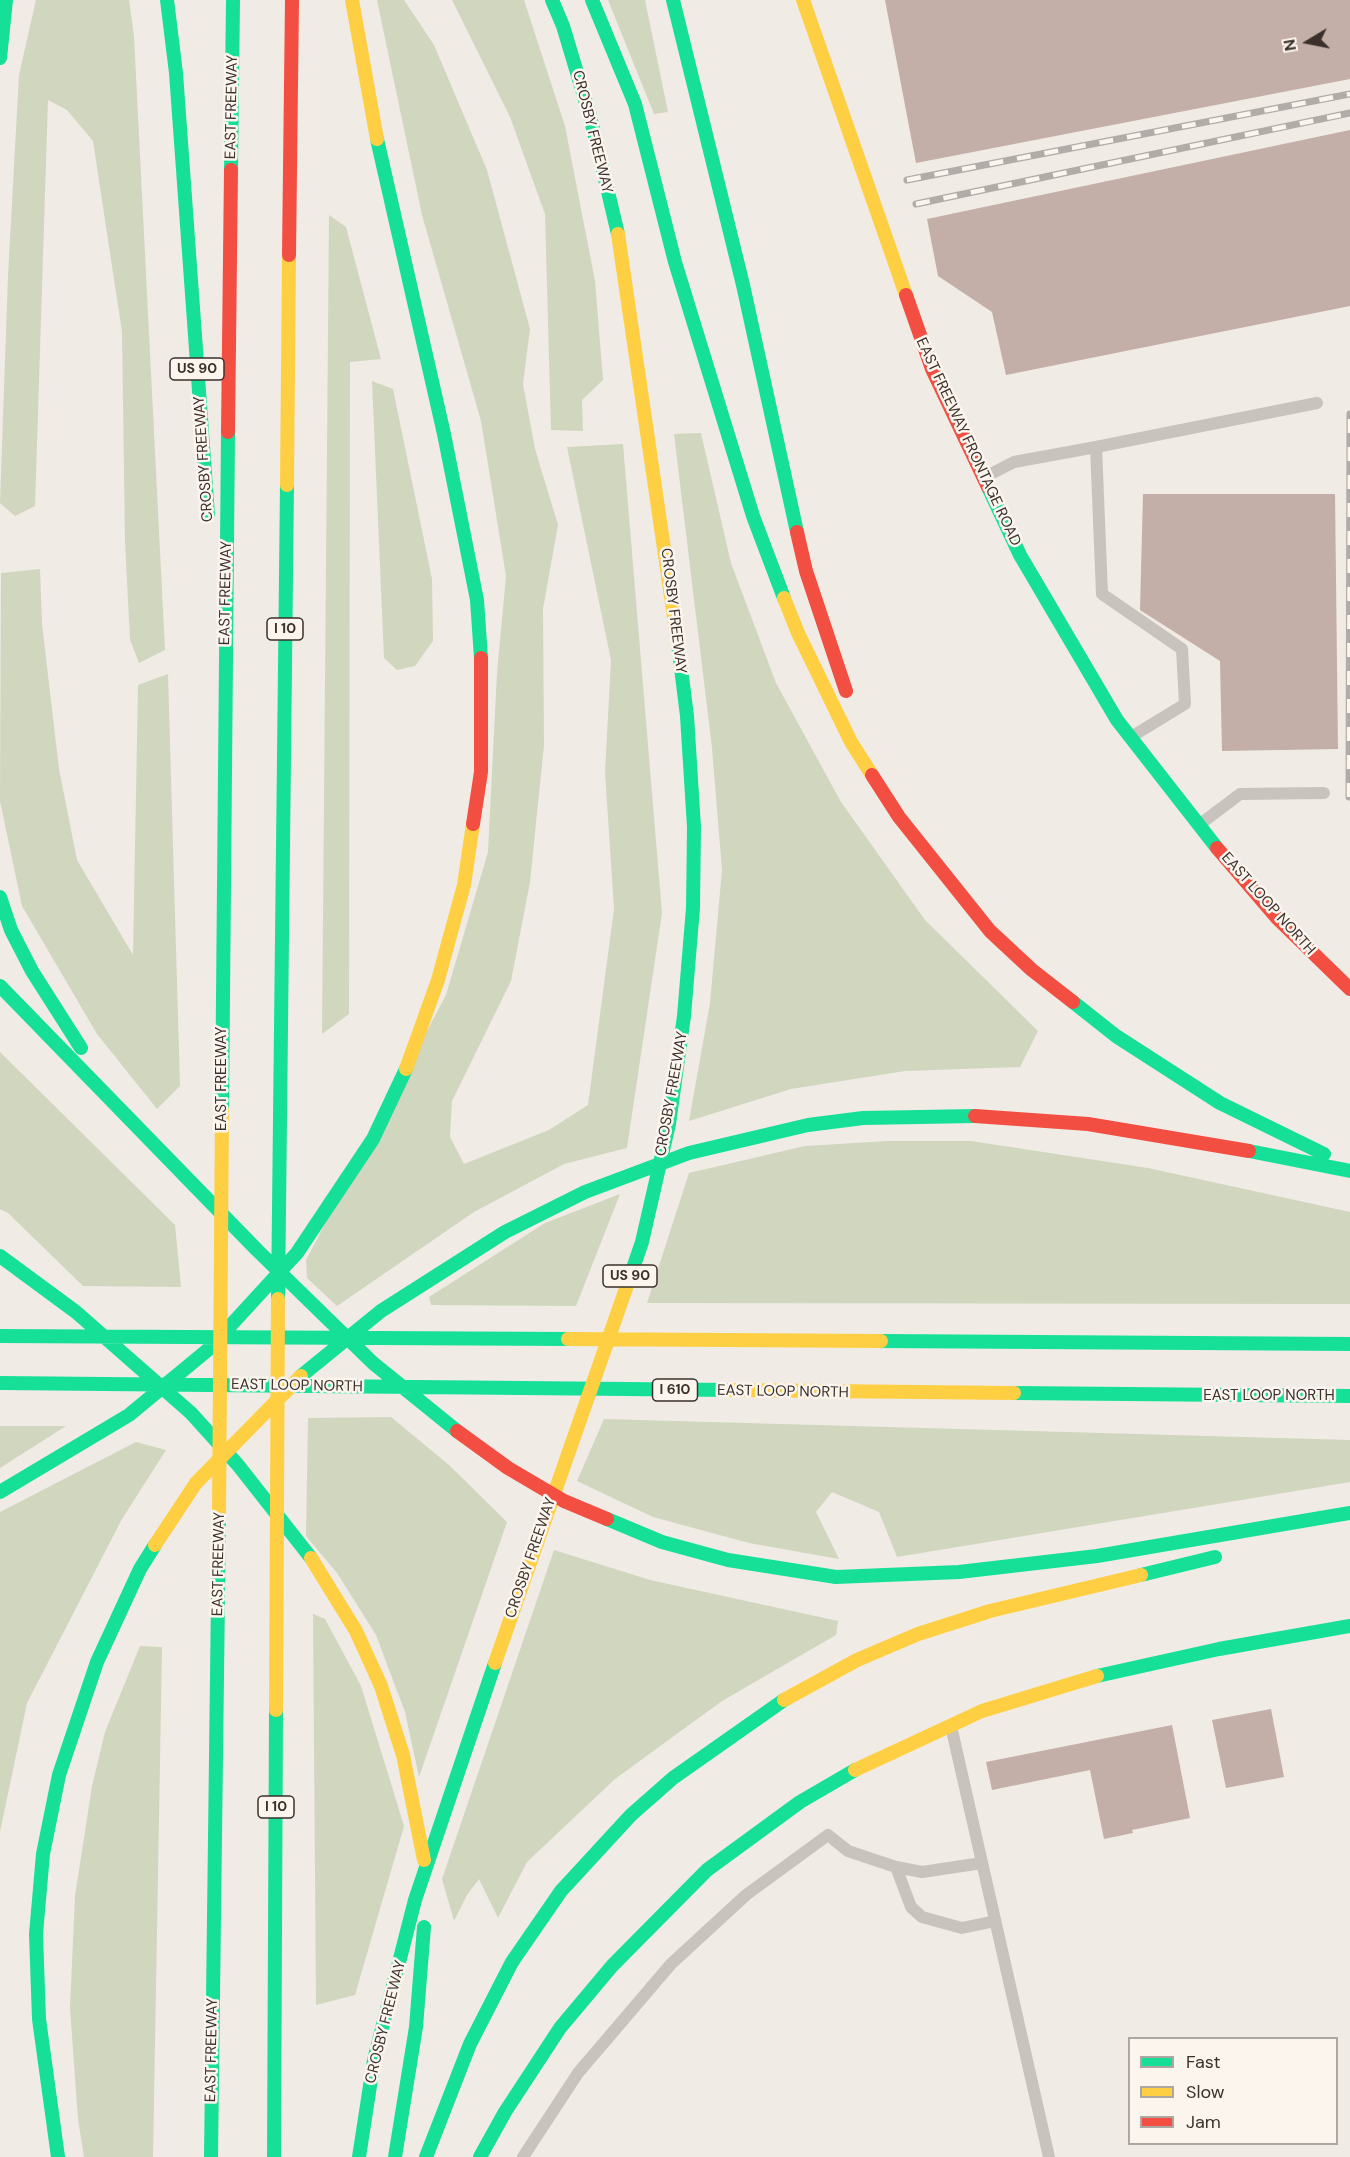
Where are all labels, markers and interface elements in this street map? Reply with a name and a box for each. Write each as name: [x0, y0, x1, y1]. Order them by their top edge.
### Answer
north arrow: [1278, 12, 1338, 72]
text: N: [1278, 38, 1301, 53]
street label: EAST FREEWAY: [222, 55, 242, 159]
street label: CROSBY FREEWAY: [568, 69, 616, 195]
street label: EAST FREEWAY FRONTAGE ROAD: [912, 335, 1024, 549]
road number: US 90: [170, 358, 224, 380]
street label: CROSBY FREEWAY: [191, 395, 217, 523]
street label: EAST FREEWAY: [216, 541, 236, 645]
street label: CROSBY FREEWAY: [656, 547, 690, 675]
road number: I 10: [267, 618, 303, 640]
street label: EAST LOOP NORTH: [1217, 849, 1319, 959]
street label: EAST FREEWAY: [213, 1027, 231, 1131]
street label: CROSBY FREEWAY: [652, 1030, 692, 1158]
road number: US 90: [603, 1265, 657, 1287]
street label: EAST LOOP NORTH: [231, 1376, 363, 1396]
road number: I 610: [652, 1379, 698, 1401]
street label: EAST LOOP NORTH: [717, 1382, 849, 1402]
street label: EAST LOOP NORTH: [1203, 1387, 1335, 1405]
street label: CROSBY FREEWAY: [502, 1495, 560, 1621]
street label: EAST FREEWAY: [209, 1512, 229, 1616]
road number: I 10: [258, 1796, 294, 1818]
street label: CROSBY FREEWAY: [362, 1959, 410, 2085]
street label: EAST FREEWAY: [202, 1998, 222, 2102]
legend: [1128, 2037, 1338, 2145]
text: Fast: [1186, 2050, 1221, 2074]
text: Slow: [1186, 2080, 1225, 2104]
text: Jam: [1186, 2110, 1221, 2134]

